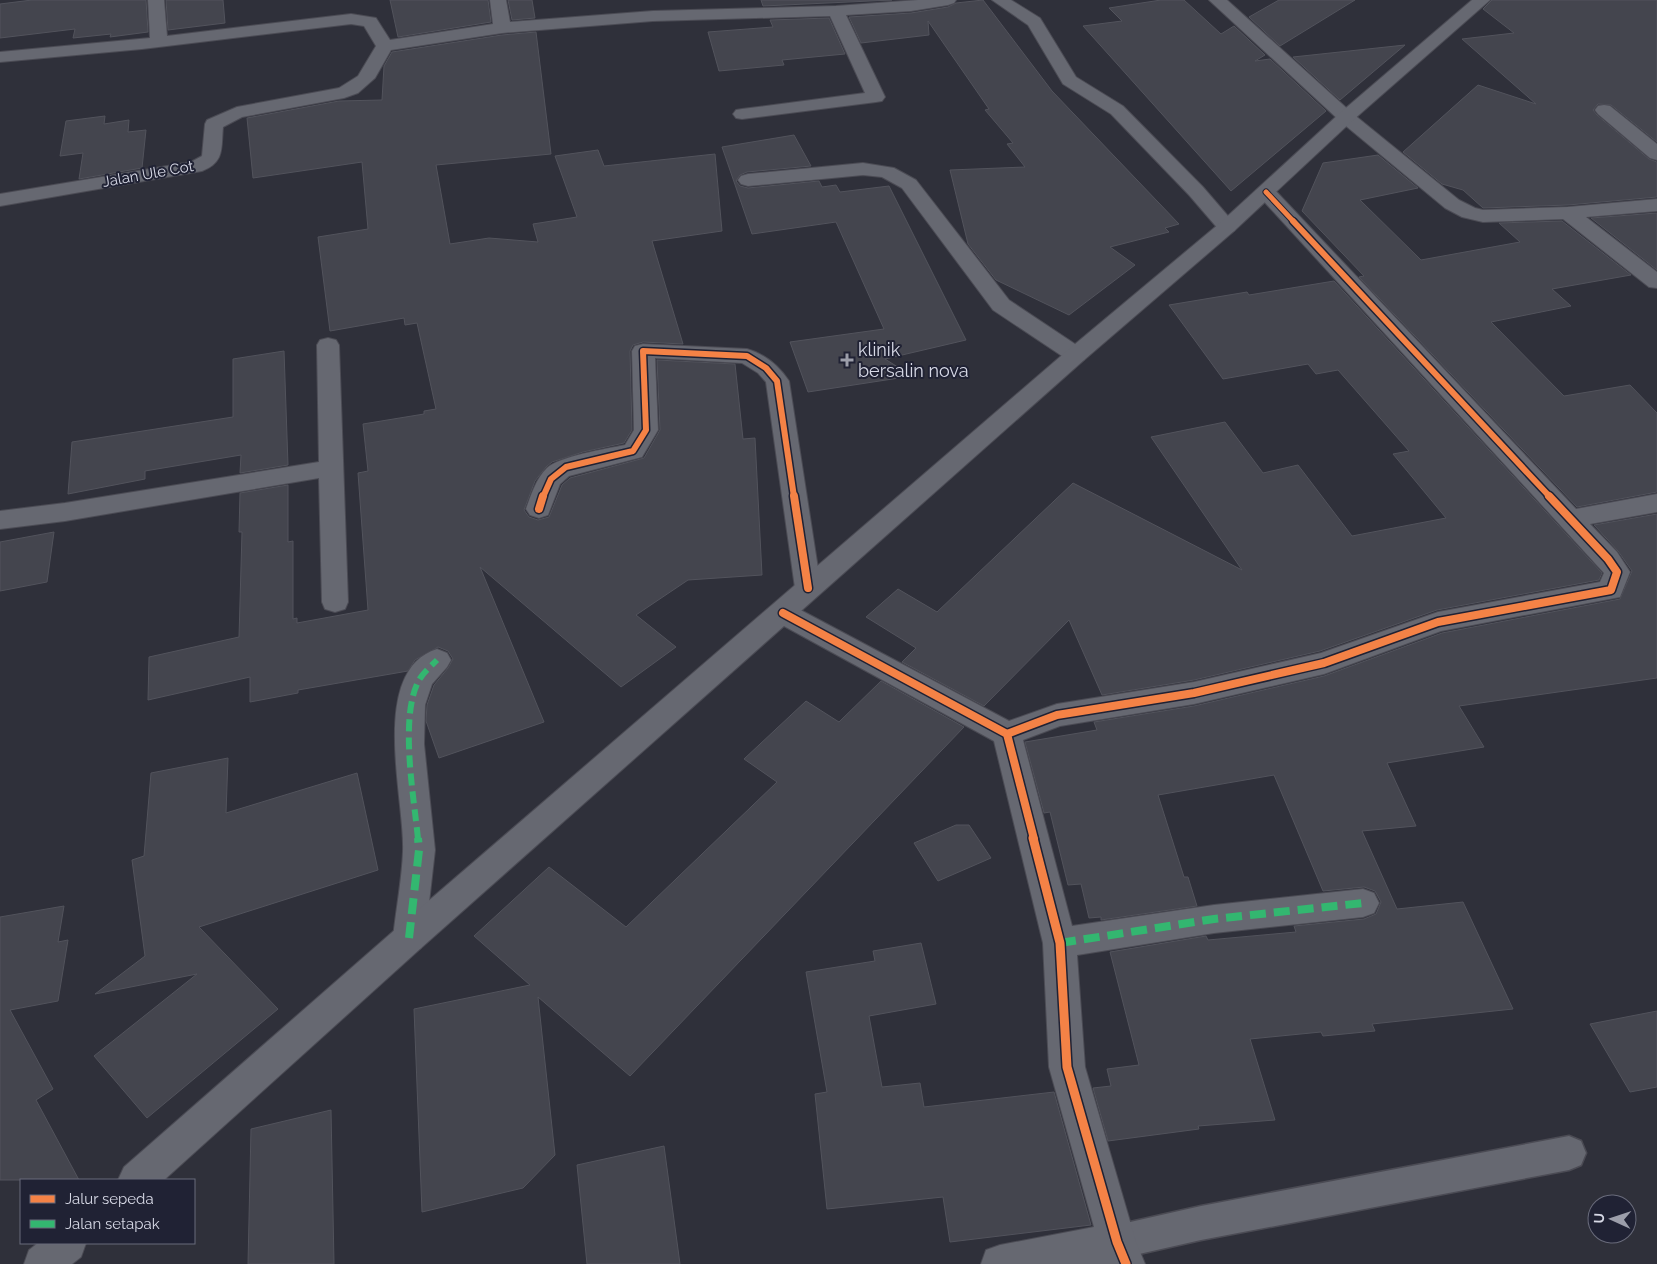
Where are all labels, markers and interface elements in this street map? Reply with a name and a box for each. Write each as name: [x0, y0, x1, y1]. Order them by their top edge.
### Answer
street label: Jalan Ule Cot: [101, 157, 195, 191]
place label: klinik bersalin nova: [858, 339, 968, 381]
marker: klinik bersalin nova: [840, 353, 854, 367]
legend: [20, 1179, 195, 1244]
text: Jalur sepeda: [65, 1190, 154, 1208]
north arrow: [1587, 1194, 1637, 1244]
text: U: [1591, 1213, 1607, 1224]
text: Jalan setapak: [65, 1215, 160, 1233]

